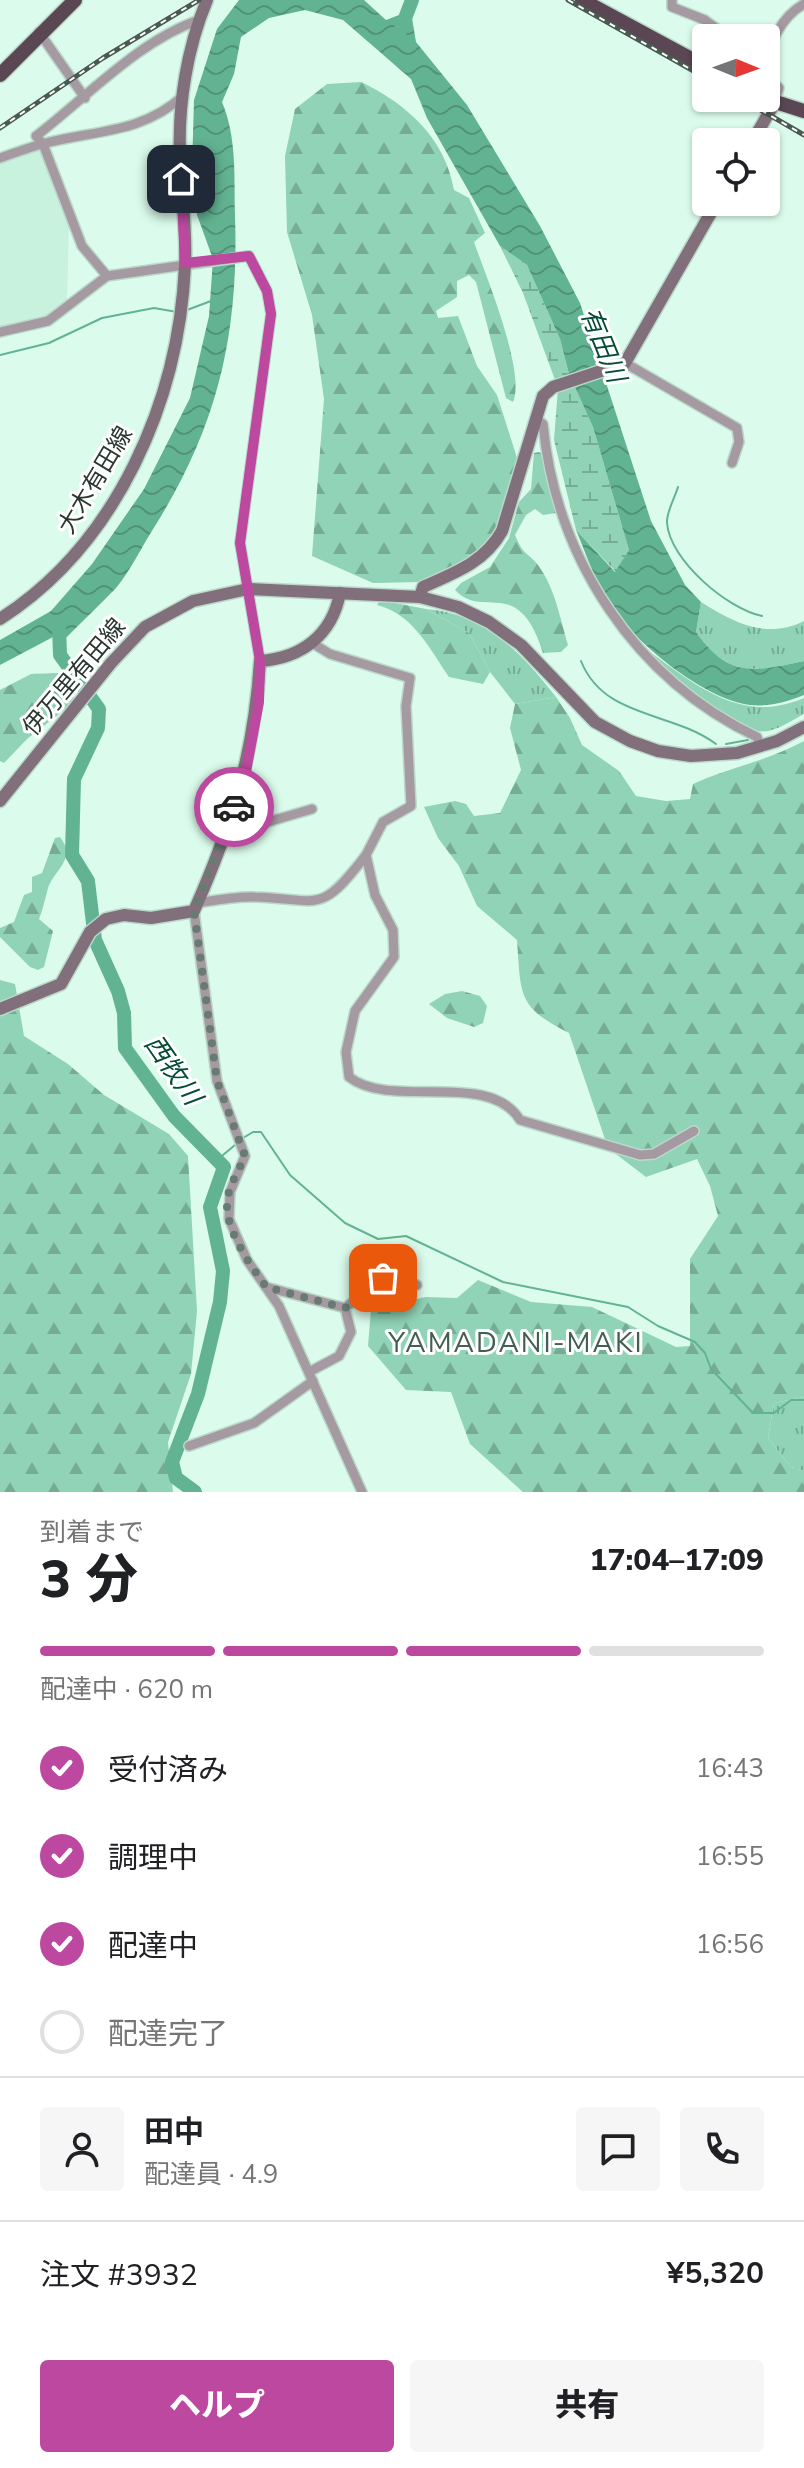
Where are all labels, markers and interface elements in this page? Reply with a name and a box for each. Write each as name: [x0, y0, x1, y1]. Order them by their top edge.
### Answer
north arrow: [692, 24, 780, 112]
map controls: [692, 24, 780, 216]
button: locate: [692, 128, 780, 216]
pin: [147, 145, 215, 213]
icon: home: [159, 157, 203, 201]
water label: 有田川: [572, 302, 635, 390]
street label: 大木有田線: [50, 420, 140, 540]
street label: 伊万里有田線: [15, 612, 133, 742]
courier: [194, 767, 274, 847]
icon: car: [212, 785, 256, 829]
water label: 西牧川: [136, 1028, 211, 1114]
pin: [349, 1244, 417, 1312]
icon: bag: [361, 1256, 405, 1300]
district label: YAMADANI-MAKI: [387, 1324, 644, 1362]
text: 到着まで: [40, 1515, 144, 1550]
text: 17:04–17:09: [589, 1540, 764, 1581]
text: 3 分: [40, 1544, 138, 1615]
text: 配達中 · 620 m: [40, 1672, 213, 1707]
icon: check: [40, 1746, 84, 1790]
text: 受付済み: [108, 1750, 228, 1791]
text: 16:43: [696, 1751, 764, 1786]
icon: check: [40, 1834, 84, 1878]
text: 調理中: [108, 1838, 198, 1879]
text: 16:55: [696, 1839, 764, 1874]
icon: check: [40, 1922, 84, 1966]
text: 配達中: [108, 1926, 198, 1967]
text: 16:56: [696, 1927, 764, 1962]
text: 配達完了: [108, 2014, 228, 2055]
button: person: [40, 2107, 124, 2191]
button: chat: [576, 2107, 660, 2191]
button: phone: [680, 2107, 764, 2191]
text: 田中: [144, 2112, 204, 2153]
text: 配達員 · 4.9: [144, 2157, 278, 2192]
text: ¥5,320: [667, 2253, 764, 2294]
text: 注文 #3932: [40, 2255, 198, 2296]
button: ヘルプ: [40, 2360, 394, 2452]
button: 共有: [410, 2360, 764, 2452]

